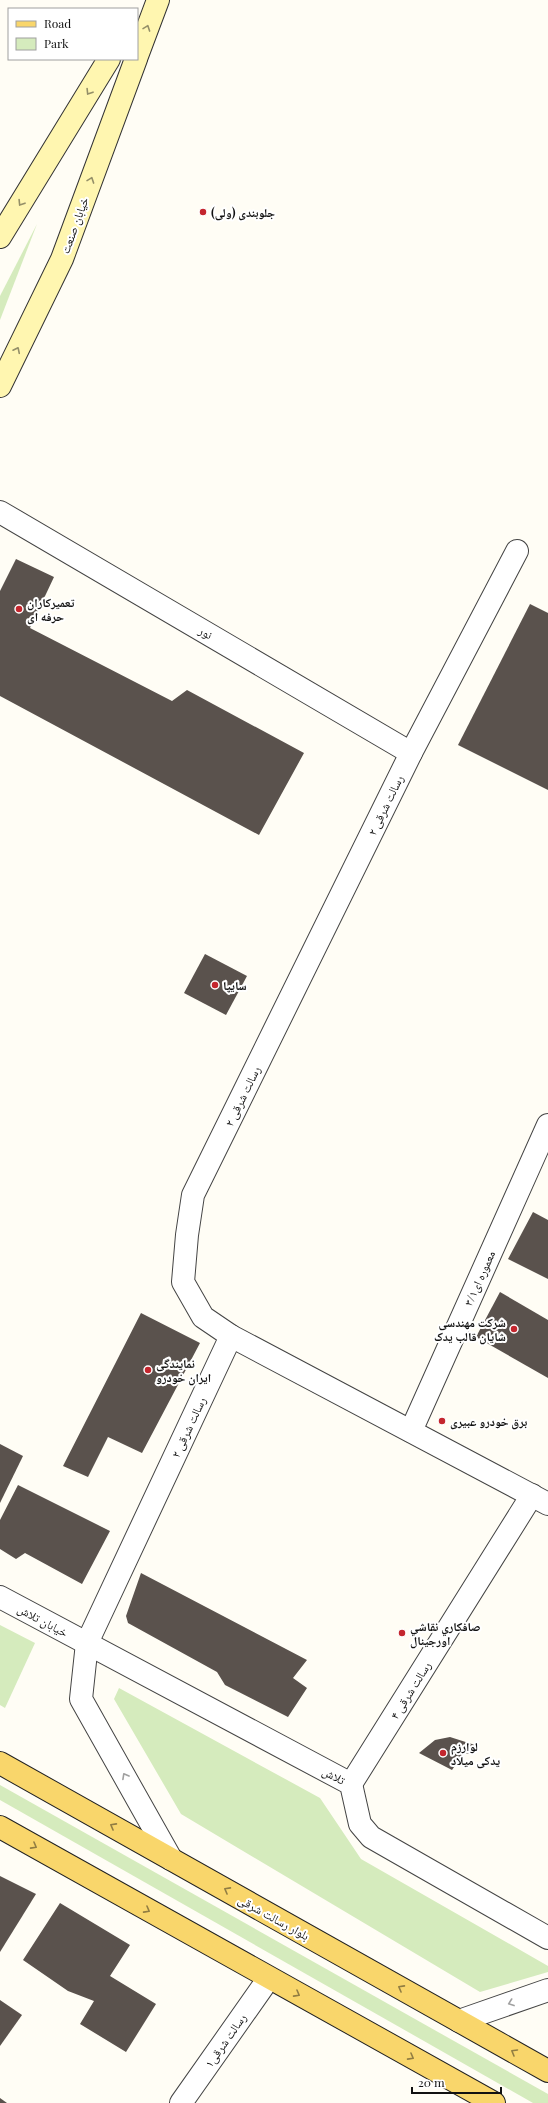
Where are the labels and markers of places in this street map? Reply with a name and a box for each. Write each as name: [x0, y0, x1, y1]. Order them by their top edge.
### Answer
place label: جلوبندی (ولی): [211, 204, 275, 221]
marker: جلوبندی (ولی): [198, 207, 208, 217]
place label: تعمیرکاران حرفه ای: [27, 594, 75, 625]
marker: تعمیرکاران حرفه ای: [14, 604, 24, 614]
place label: سایپا: [223, 977, 247, 993]
marker: سایپا: [210, 980, 220, 990]
place label: شرکت مهندسی شایان قالب یدک: [434, 1314, 506, 1345]
marker: شرکت مهندسی شایان قالب یدک: [509, 1324, 519, 1334]
place label: نمایندگی ایران خودرو: [156, 1355, 211, 1386]
marker: نمایندگی ایران خودرو: [143, 1365, 153, 1375]
place label: برق خودرو عبیری: [450, 1413, 527, 1430]
marker: برق خودرو عبیری: [437, 1416, 447, 1426]
place label: صافكاري نقاشي اورجينال: [410, 1618, 481, 1649]
marker: صافكاري نقاشي اورجينال: [397, 1628, 407, 1638]
place label: لوارزم یدکی میلاد: [451, 1738, 500, 1769]
marker: لوارزم یدکی میلاد: [438, 1748, 448, 1758]

